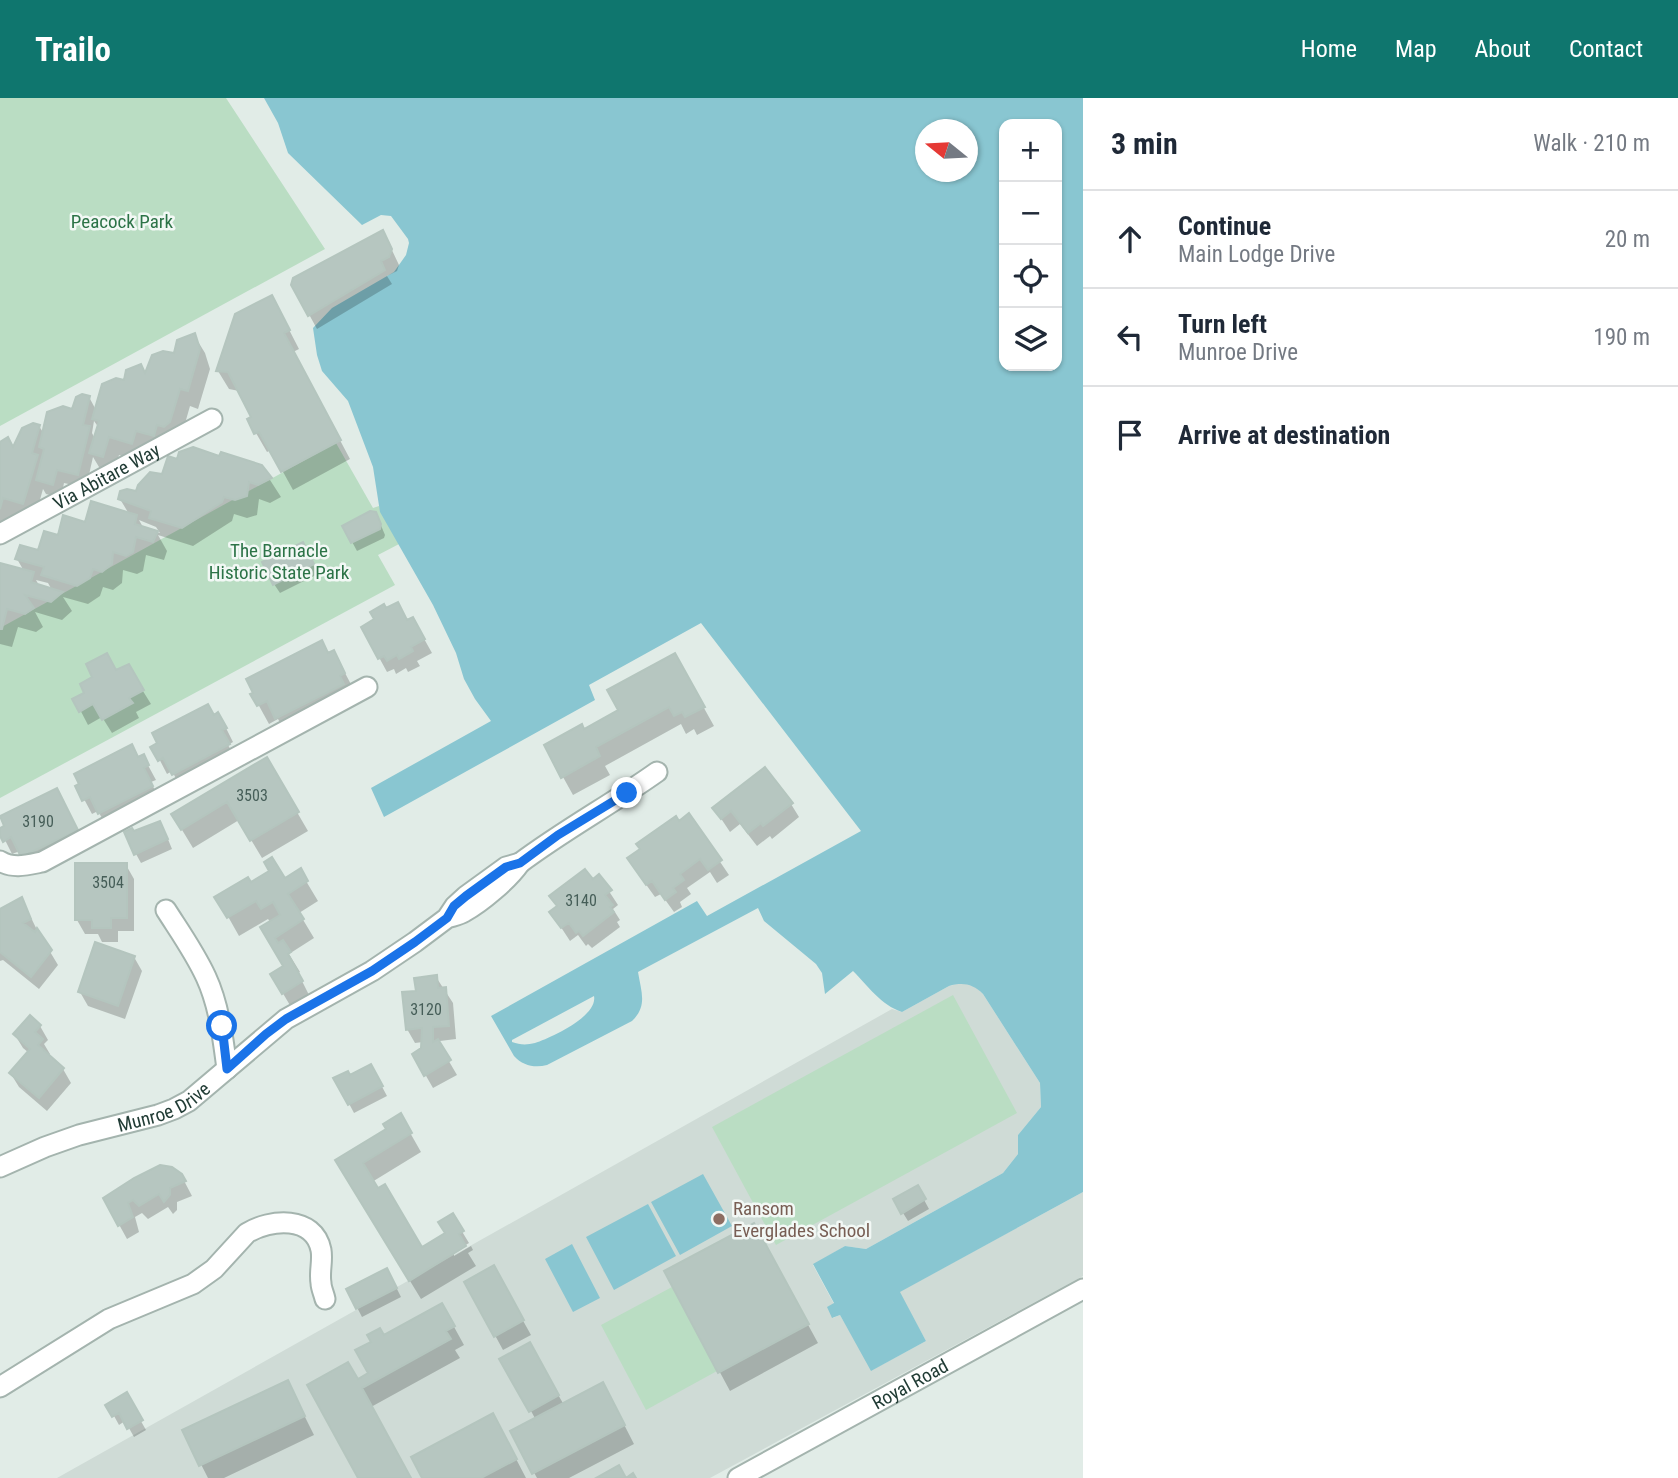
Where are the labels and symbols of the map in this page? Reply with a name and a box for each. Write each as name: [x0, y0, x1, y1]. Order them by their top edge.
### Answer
north arrow: [915, 119, 978, 182]
park label: Peacock Park: [71, 210, 174, 233]
street label: Via Abitare Way: [49, 438, 164, 515]
park label: The Barnacle Historic State Park: [209, 539, 350, 584]
route end: [611, 777, 642, 808]
house number: 3503: [236, 786, 268, 805]
house number: 3190: [22, 812, 54, 831]
house number: 3504: [92, 873, 124, 892]
house number: 3140: [565, 891, 597, 910]
house number: 3120: [410, 1000, 442, 1019]
route start: [206, 1010, 237, 1041]
street label: Munroe Drive: [115, 1077, 215, 1136]
place label: Ransom Everglades School: [733, 1197, 870, 1242]
marker: Ransom Everglades School: [711, 1211, 727, 1227]
street label: Royal Road: [868, 1354, 952, 1414]

